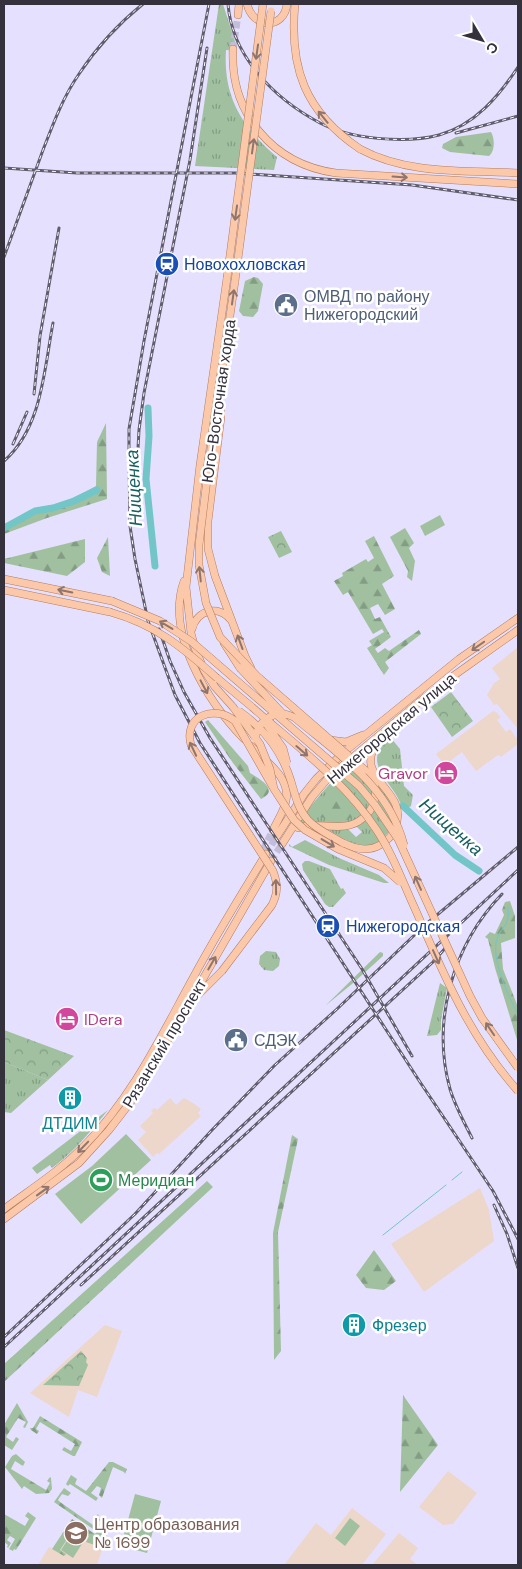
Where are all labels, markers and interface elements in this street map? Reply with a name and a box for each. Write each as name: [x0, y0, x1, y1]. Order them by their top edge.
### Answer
north arrow: [457, 15, 507, 65]
text: С: [482, 38, 502, 58]
one-way arrow: [252, 44, 262, 60]
one-way arrow: [318, 111, 329, 124]
one-way arrow: [248, 139, 258, 155]
one-way arrow: [392, 172, 408, 181]
one-way arrow: [230, 205, 240, 221]
station icon: Новохохловская: [154, 251, 180, 277]
place label: Новохохловская: [184, 254, 306, 275]
place label: ОМВД по району Нижегородский: [304, 286, 429, 325]
one-way arrow: [228, 290, 238, 306]
public building icon: ОМВД по району Нижегородский: [273, 292, 299, 318]
street label: Юго-Восточная хорда: [197, 318, 240, 484]
water label: Нищенка: [120, 449, 148, 527]
one-way arrow: [195, 566, 205, 582]
one-way arrow: [57, 586, 73, 595]
one-way arrow: [160, 619, 174, 629]
one-way arrow: [235, 634, 244, 650]
one-way arrow: [471, 641, 485, 651]
street label: Нижегородская улица: [322, 668, 460, 789]
one-way arrow: [199, 679, 209, 693]
one-way arrow: [188, 742, 197, 757]
one-way arrow: [295, 745, 308, 756]
hotel icon: Gravor: [433, 760, 459, 786]
place label: Gravor: [378, 763, 428, 784]
water label: Нищенка: [414, 793, 488, 861]
one-way arrow: [320, 839, 334, 849]
one-way arrow: [413, 876, 423, 891]
one-way arrow: [271, 879, 281, 895]
station icon: Нижегородская: [315, 913, 341, 939]
place label: Нижегородская: [346, 916, 460, 937]
one-way arrow: [431, 949, 441, 964]
one-way arrow: [207, 956, 217, 970]
street label: Рязанский проспект: [117, 974, 212, 1112]
hotel icon: IDera: [54, 1006, 80, 1032]
place label: IDera: [84, 1009, 122, 1030]
one-way arrow: [485, 1022, 495, 1036]
public building icon: СДЭК: [223, 1027, 249, 1053]
place label: СДЭК: [254, 1030, 298, 1051]
building icon: ДТДИМ: [57, 1085, 83, 1111]
place label: ДТДИМ: [42, 1113, 98, 1134]
one-way arrow: [77, 1141, 89, 1153]
sports icon: Меридиан: [88, 1167, 114, 1193]
place label: Меридиан: [118, 1170, 194, 1191]
one-way arrow: [36, 1186, 50, 1196]
building icon: Фрезер: [341, 1312, 367, 1338]
place label: Фрезер: [372, 1315, 427, 1336]
place label: Центр образования № 1699: [94, 1514, 239, 1553]
school or university icon: Центр образования № 1699: [63, 1520, 89, 1546]

